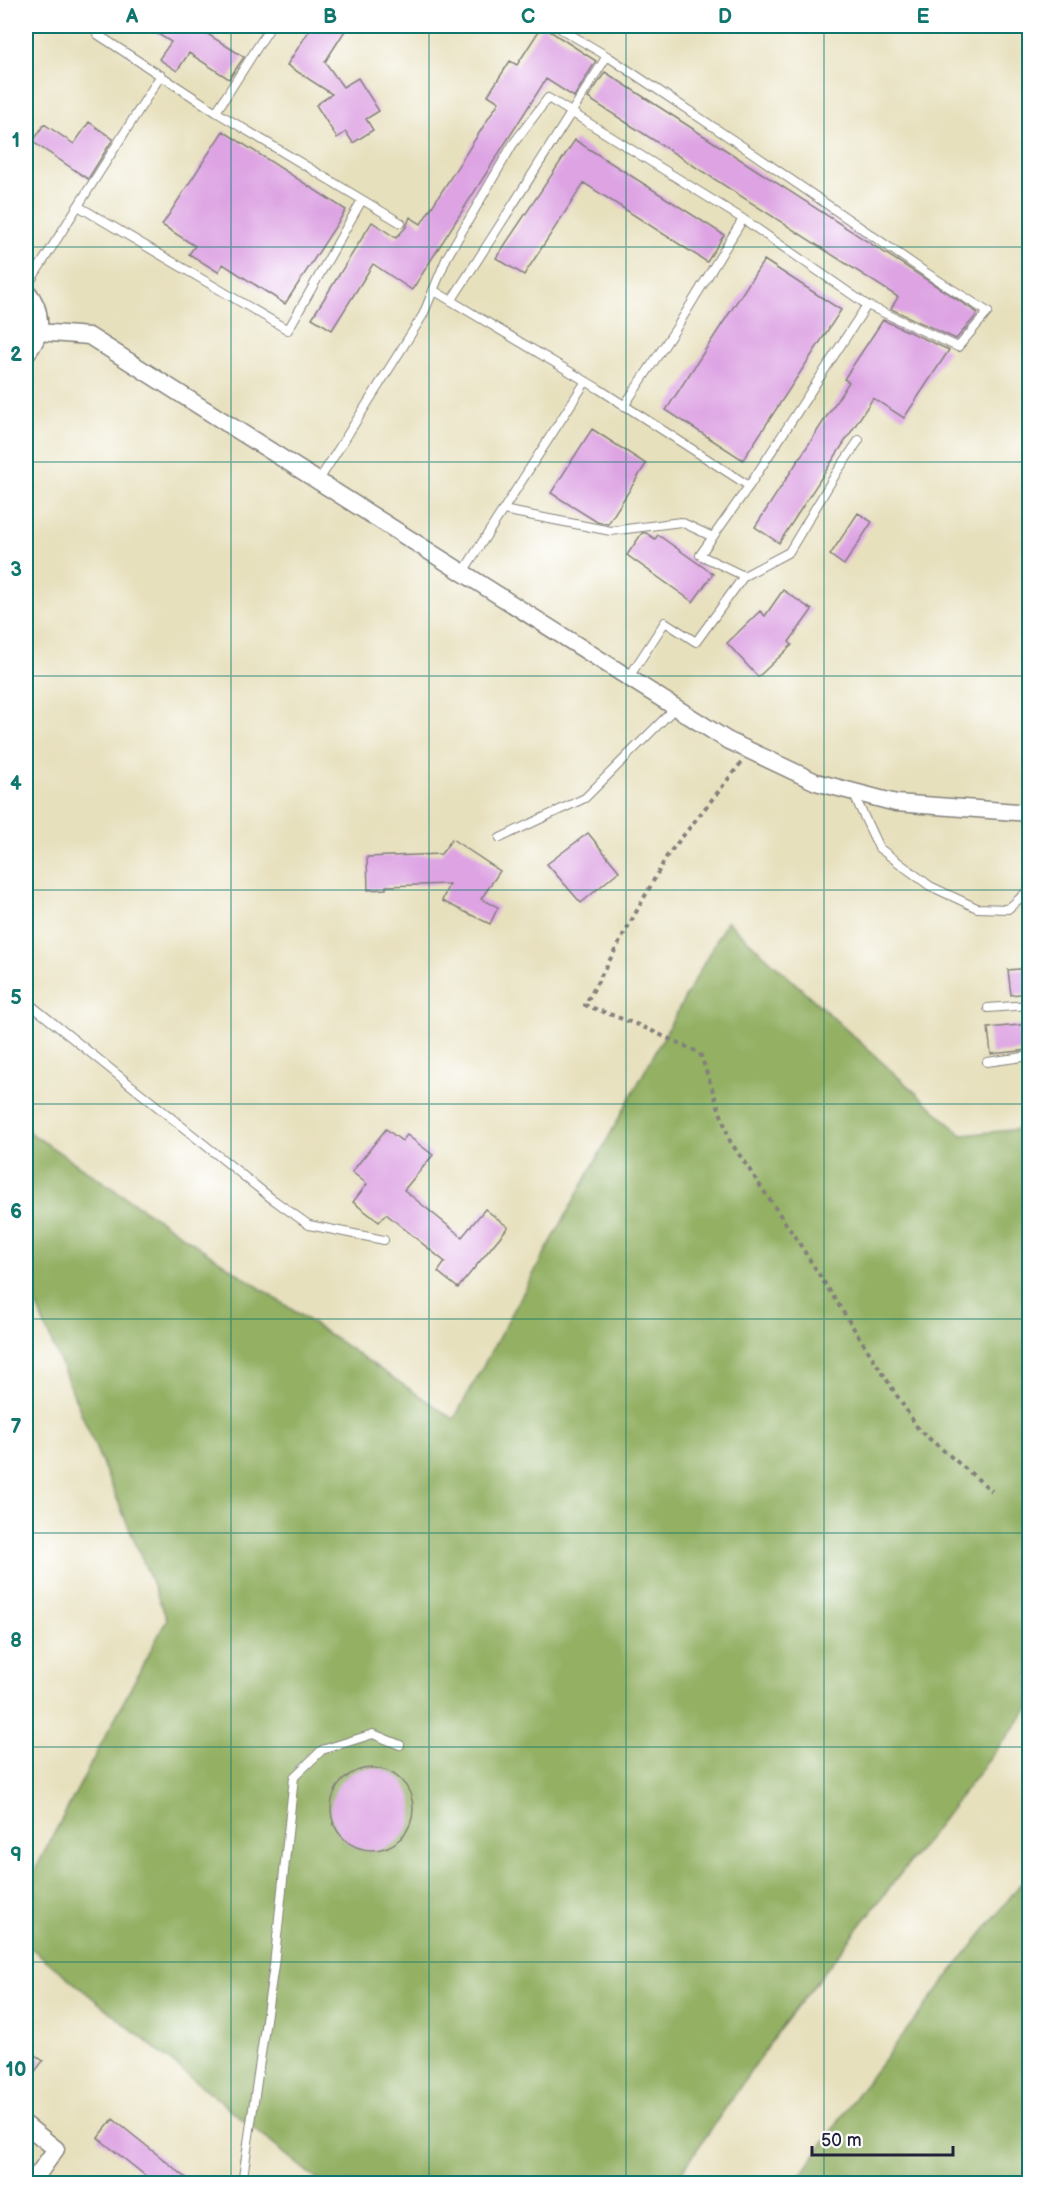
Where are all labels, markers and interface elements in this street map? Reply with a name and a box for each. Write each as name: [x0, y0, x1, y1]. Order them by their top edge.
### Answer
text: A: [125, 5, 139, 29]
text: B: [323, 5, 337, 29]
text: C: [521, 5, 535, 29]
text: D: [718, 5, 732, 29]
text: E: [917, 5, 930, 29]
text: 1: [12, 129, 20, 153]
text: 2: [10, 343, 22, 367]
text: 3: [10, 558, 22, 582]
text: 4: [10, 772, 22, 796]
text: 5: [10, 986, 22, 1010]
text: 6: [10, 1200, 22, 1224]
text: 7: [10, 1415, 22, 1439]
text: 8: [10, 1629, 22, 1653]
text: 9: [10, 1843, 22, 1867]
text: 10: [6, 2058, 26, 2082]
scale bar: [812, 2119, 953, 2157]
text: 50 m: [821, 2130, 862, 2151]

